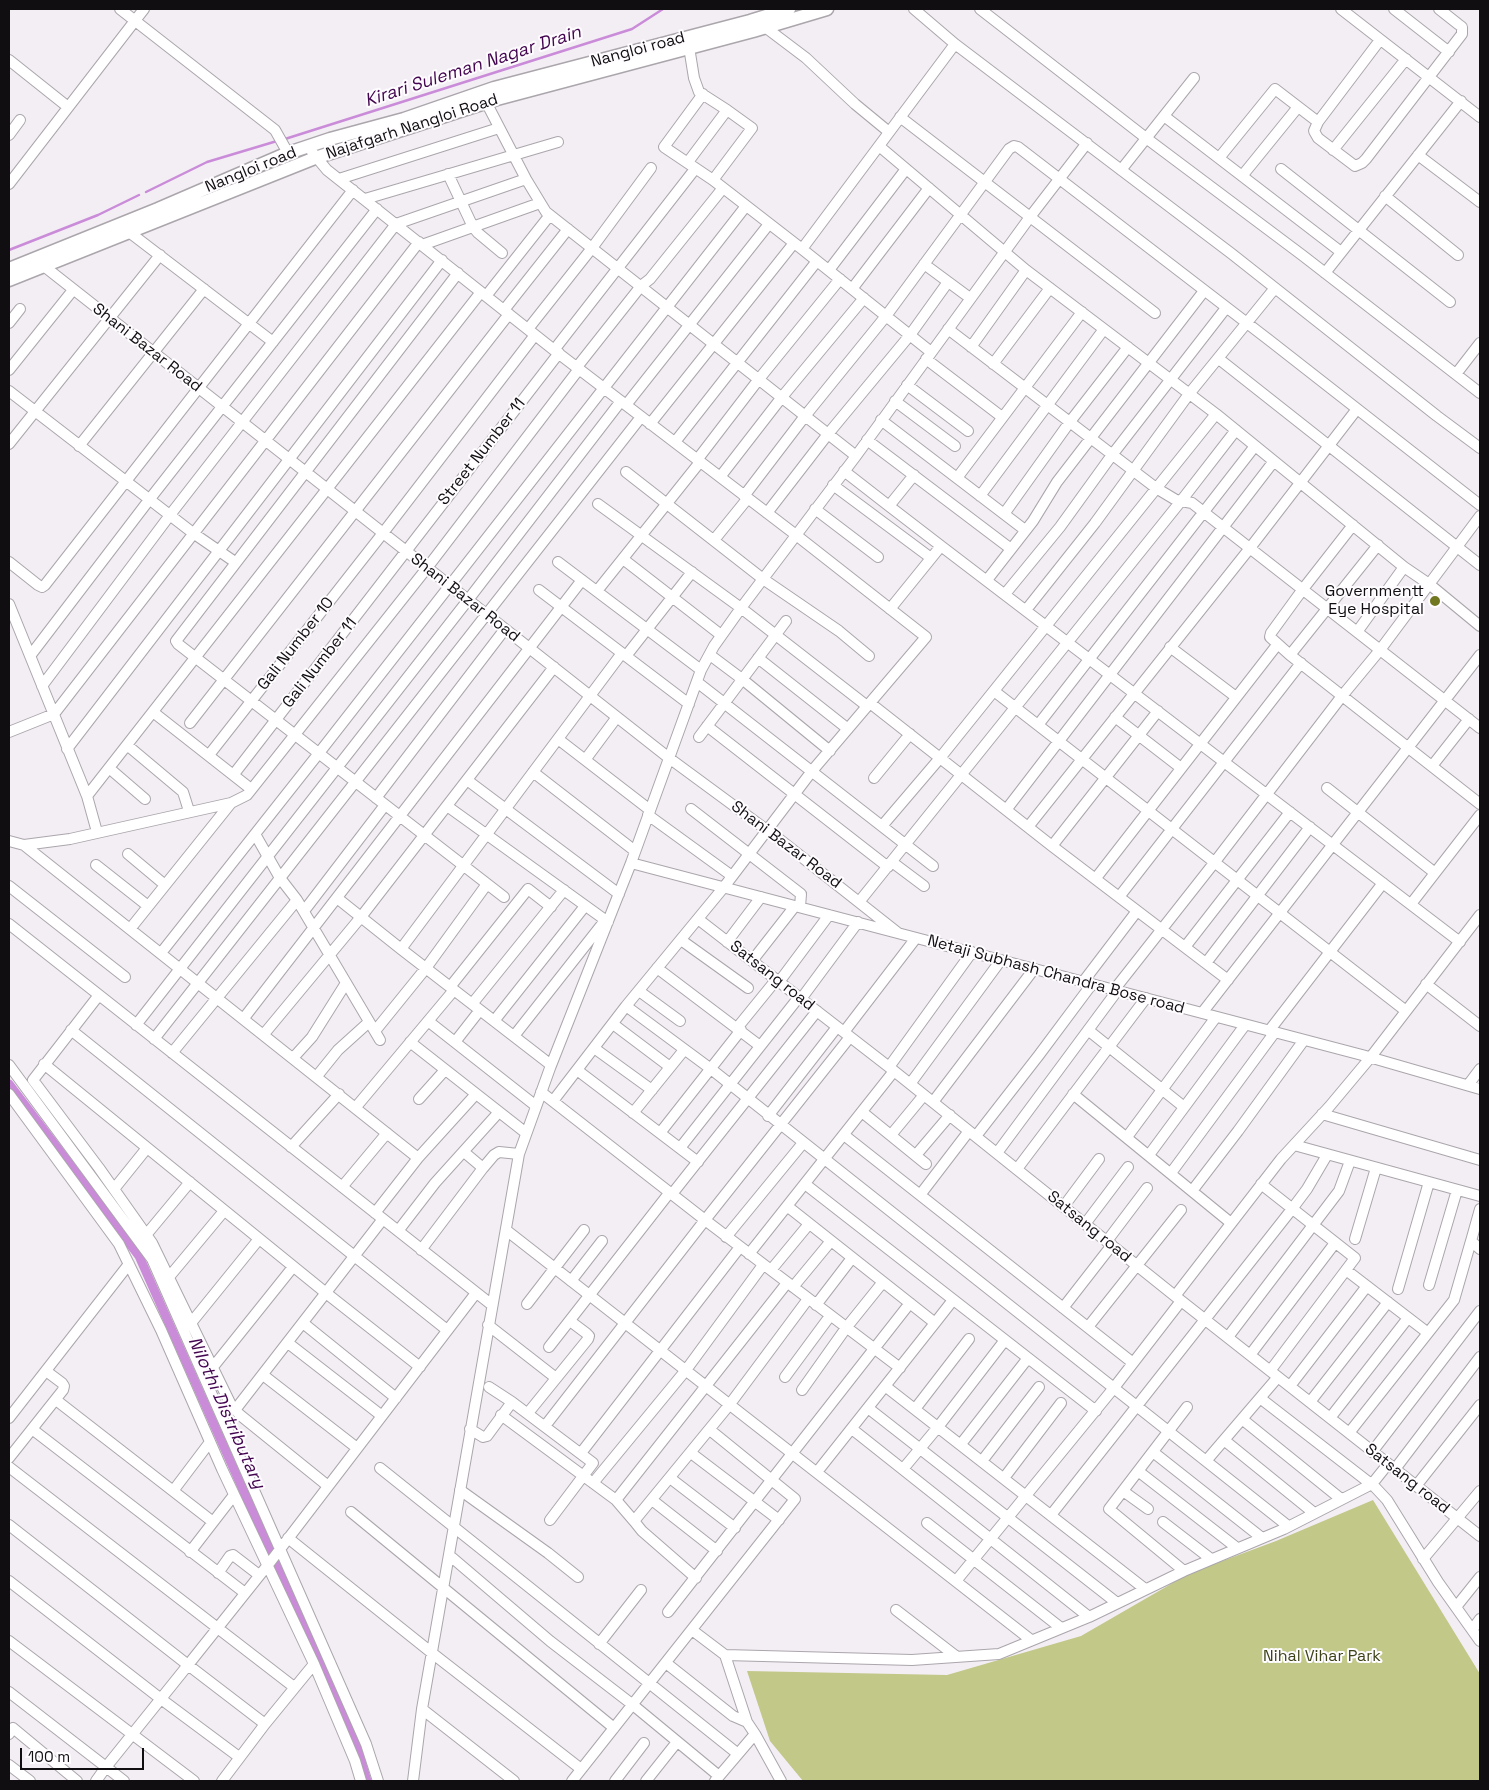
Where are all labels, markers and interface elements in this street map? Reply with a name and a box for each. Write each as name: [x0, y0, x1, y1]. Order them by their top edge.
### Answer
water label: Kirari Suleman Nagar Drain: [362, 22, 584, 112]
street label: Nangloi road: [589, 28, 687, 72]
street label: Najafgarh Nangloi Road: [324, 90, 500, 164]
street label: Nangloi road: [203, 143, 299, 197]
street label: Shani Bazar Road: [89, 299, 205, 397]
street label: Street Number 11: [434, 395, 530, 509]
street label: Shani Bazar Road: [407, 549, 523, 647]
place label: Governmentt Eye Hospital: [1325, 582, 1424, 620]
street label: Gali Number 10: [254, 594, 338, 694]
marker: Governmentt Eye Hospital: [1428, 594, 1442, 608]
street label: Gali Number 11: [279, 614, 361, 712]
street label: Shani Bazar Road: [727, 797, 845, 893]
street label: Netaji Subhash Chandra Bose road: [925, 931, 1187, 1019]
street label: Satsang road: [726, 937, 818, 1015]
street label: Satsang road: [1043, 1187, 1135, 1267]
water label: Nilothi Distributary: [183, 1334, 269, 1492]
street label: Satsang road: [1361, 1440, 1453, 1518]
park label: Nihal Vihar Park: [1263, 1647, 1381, 1667]
scale bar: [22, 1738, 146, 1770]
text: 100 m: [28, 1747, 70, 1766]

